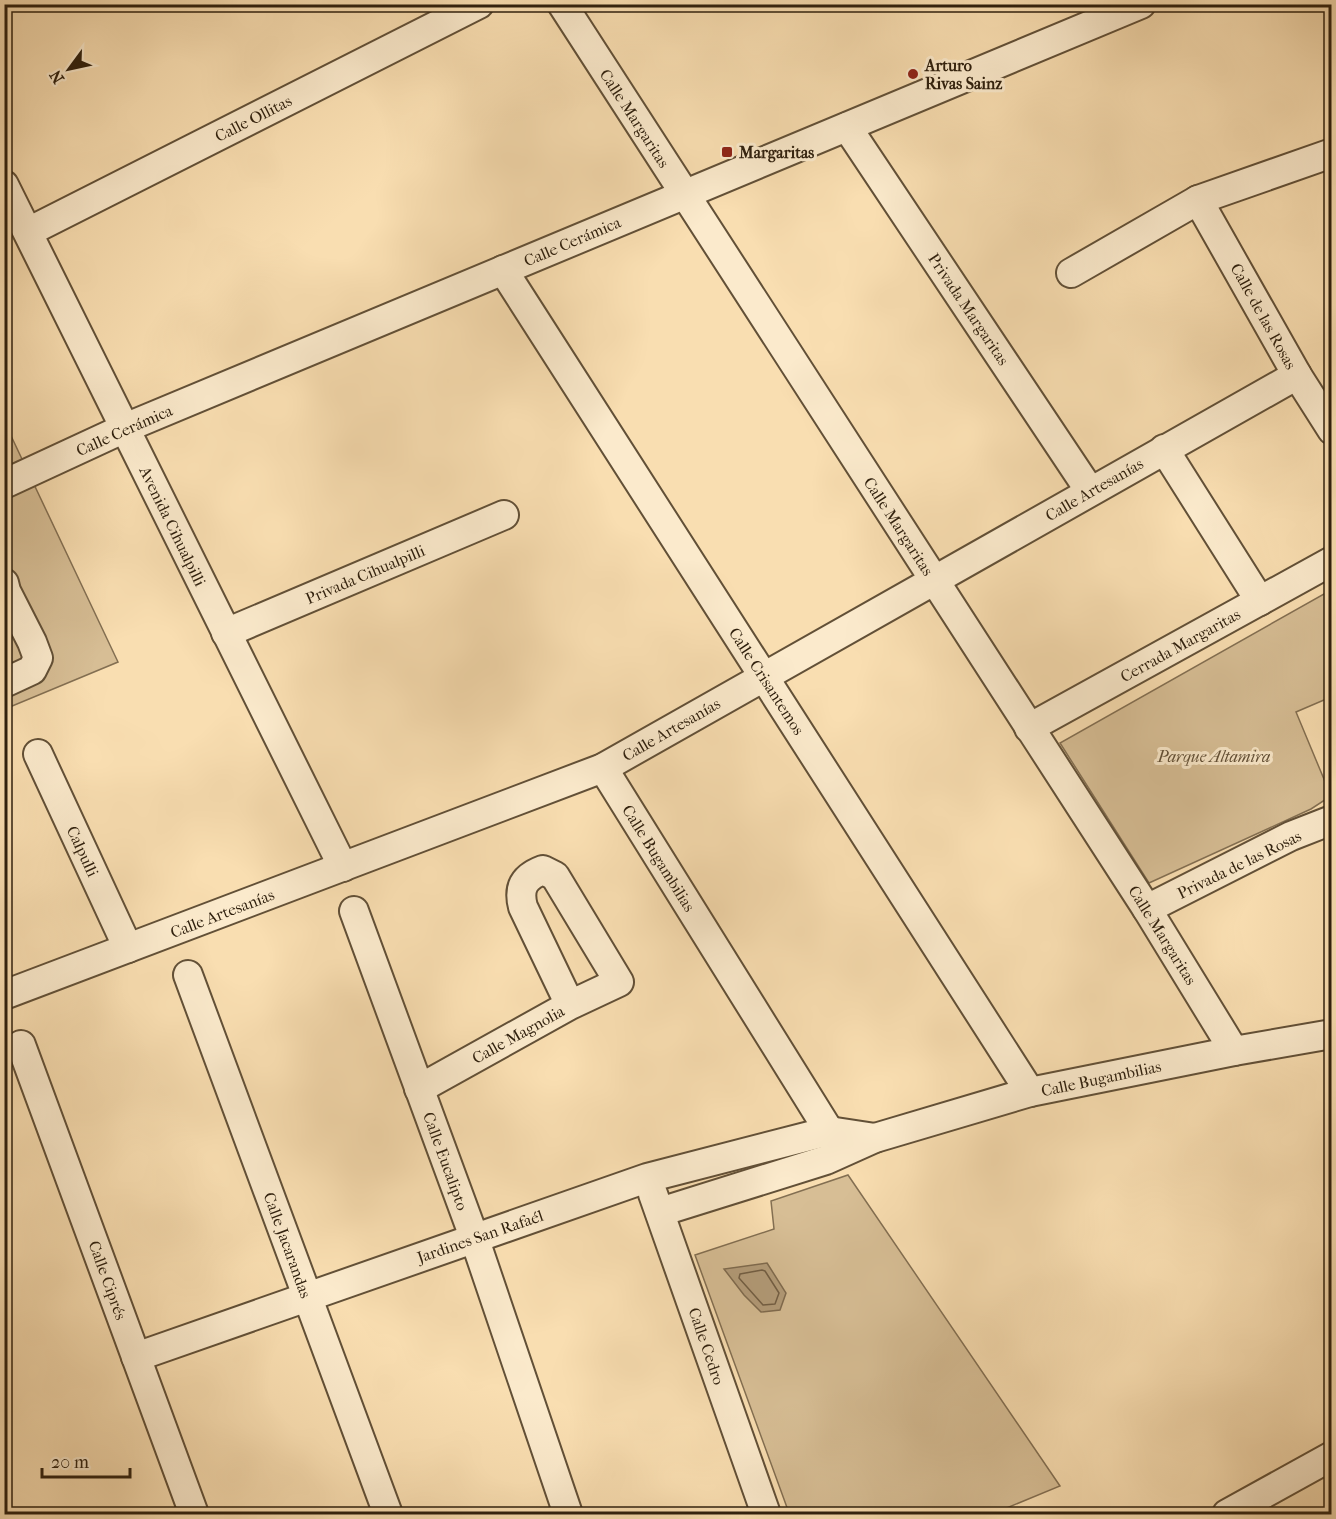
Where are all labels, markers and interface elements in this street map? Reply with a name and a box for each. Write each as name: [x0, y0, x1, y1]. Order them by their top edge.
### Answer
north arrow: [39, 39, 99, 99]
place label: Arturo Rivas Sainz: [924, 56, 1003, 93]
text: N: [45, 66, 68, 87]
street label: Calle Margaritas: [596, 66, 673, 171]
marker: Arturo Rivas Sainz: [906, 67, 920, 81]
street label: Calle Ollitas: [212, 91, 295, 146]
place label: Margaritas: [738, 143, 814, 163]
marker: Margaritas: [720, 145, 734, 159]
street label: Calle Cerámica: [521, 212, 624, 270]
street label: Privada Margaritas: [924, 250, 1013, 369]
street label: Calle de las Rosas: [1227, 260, 1301, 373]
street label: Calle Cerámica: [73, 400, 176, 460]
street label: Calle Artesanías: [1042, 454, 1147, 525]
street label: Avenida Cihualpilli: [135, 462, 210, 590]
street label: Calle Margaritas: [860, 474, 937, 579]
street label: Privada Cihualpilli: [303, 541, 428, 608]
street label: Cerrada Margaritas: [1117, 605, 1244, 686]
street label: Calle Crisantemos: [725, 624, 808, 738]
street label: Calle Artesanías: [619, 694, 724, 765]
park label: Parque Altamira: [1157, 747, 1270, 766]
street label: Calle Bugambilias: [618, 801, 699, 915]
street label: Calpulli: [63, 823, 103, 880]
street label: Privada de las Rosas: [1174, 826, 1304, 903]
street label: Calle Margaritas: [1124, 882, 1201, 988]
street label: Calle Artesanías: [168, 885, 277, 942]
street label: Calle Magnolia: [469, 1001, 568, 1068]
street label: Calle Bugambilias: [1039, 1056, 1163, 1101]
street label: Calle Eucalipto: [419, 1109, 472, 1213]
street label: Calle Jacarandas: [260, 1190, 316, 1301]
street label: Jardines San Rafaél: [413, 1206, 546, 1268]
street label: Calle Ciprés: [84, 1238, 131, 1322]
street label: Calle Cedro: [684, 1305, 729, 1387]
scale bar: [42, 1441, 130, 1479]
text: 20 m: [51, 1452, 89, 1473]

